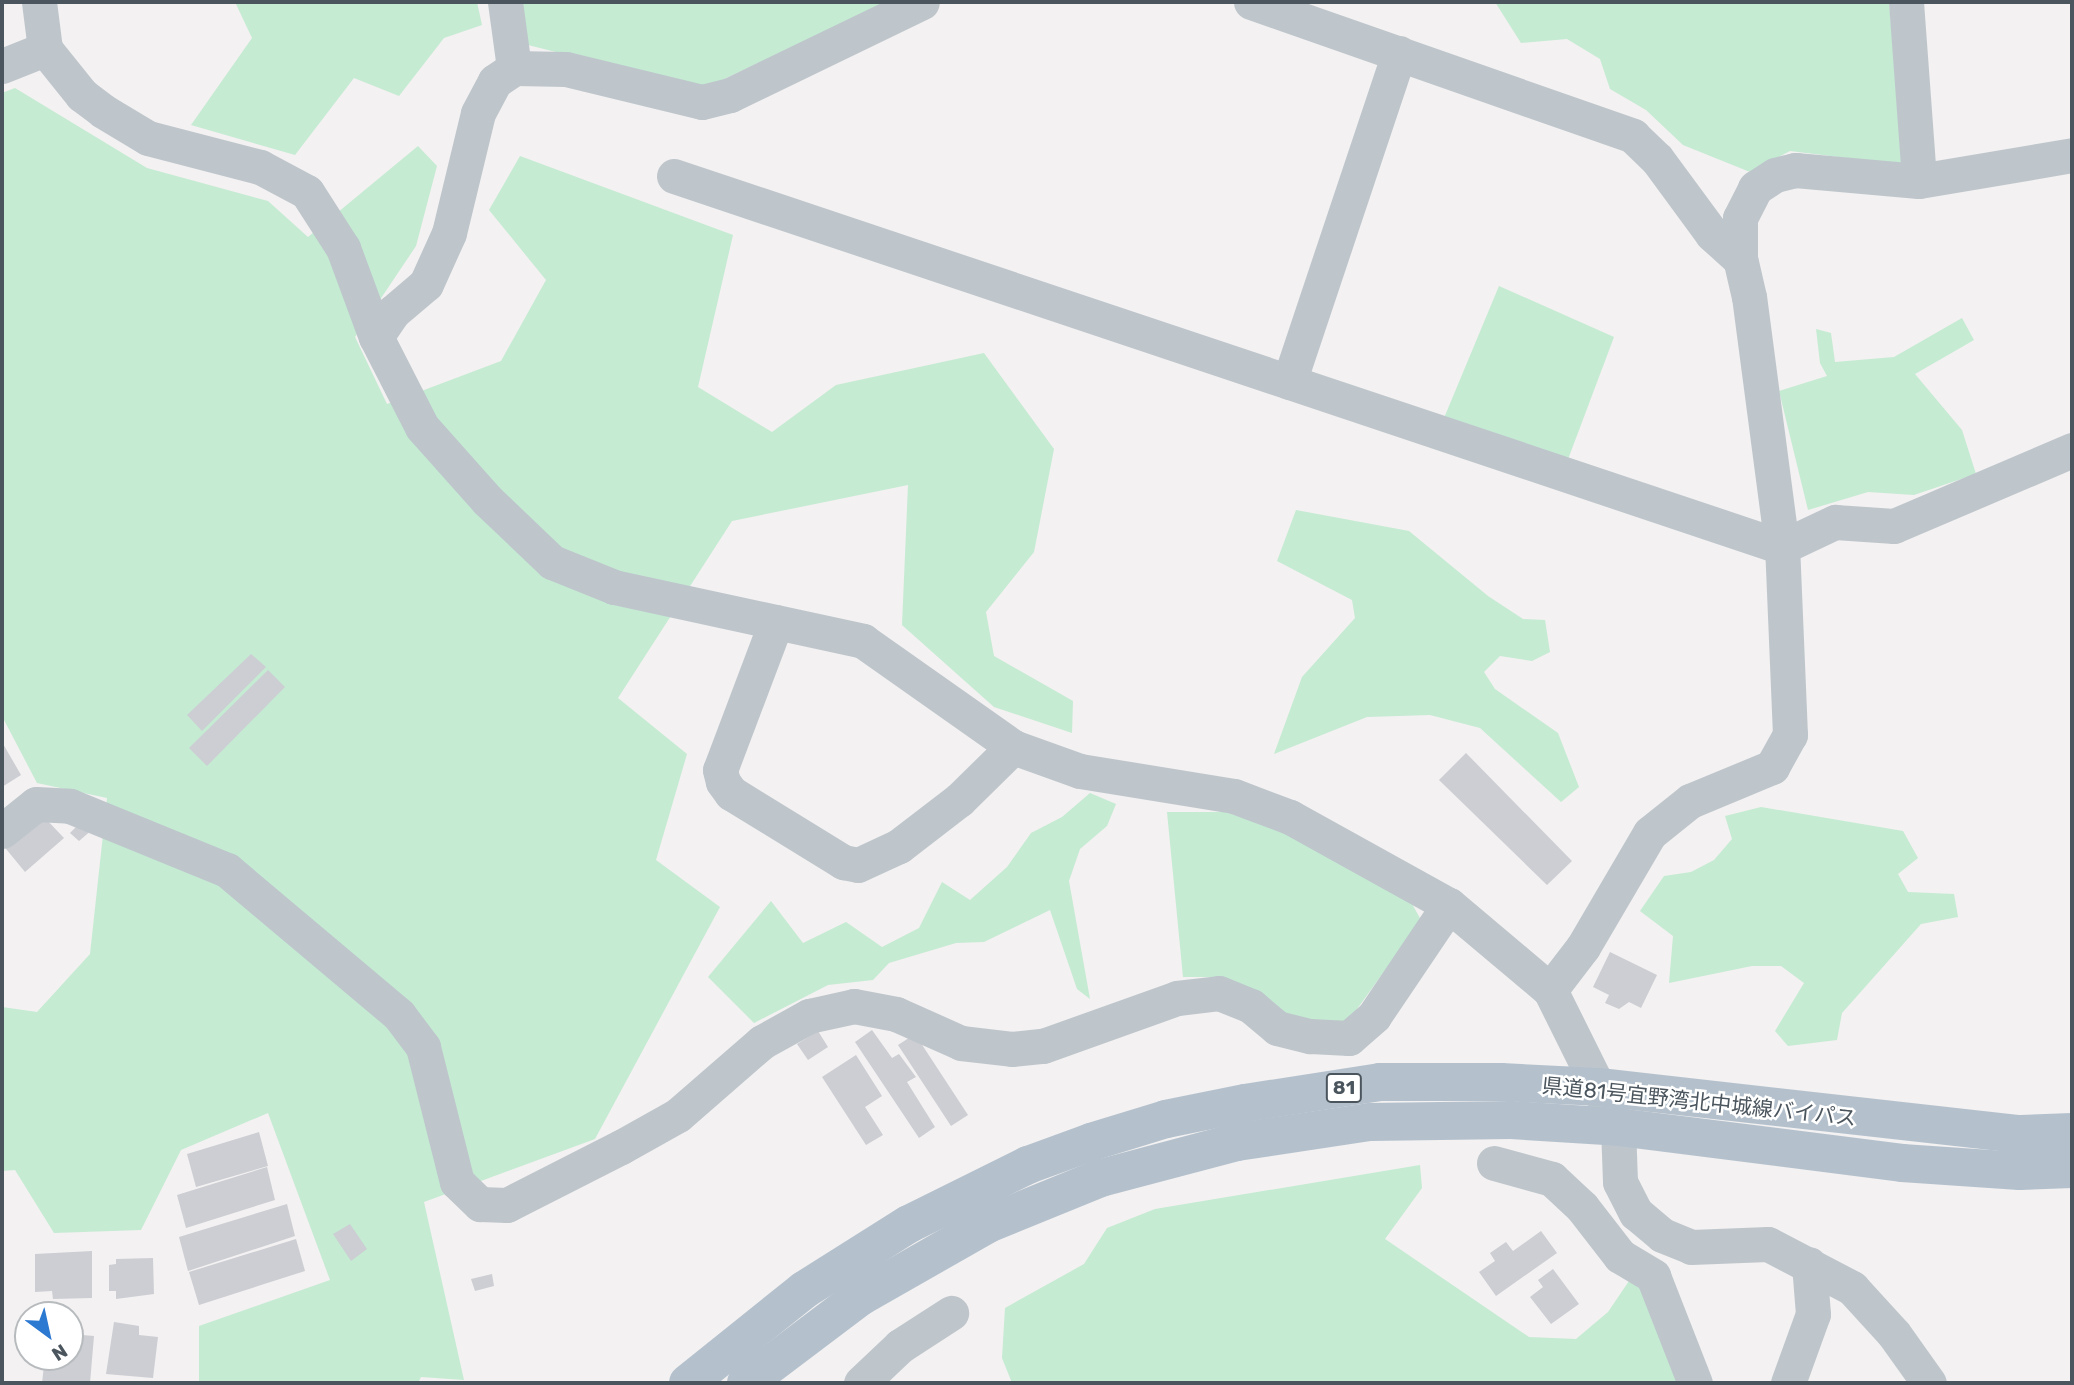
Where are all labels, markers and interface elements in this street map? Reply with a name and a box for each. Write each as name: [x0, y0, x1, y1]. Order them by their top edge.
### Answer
road number: 81: [1325, 1072, 1363, 1104]
street label: 県道81号宜野湾北中城線バイパス: [1540, 1073, 1858, 1131]
north arrow: [14, 1301, 84, 1371]
text: N: [48, 1339, 72, 1366]

